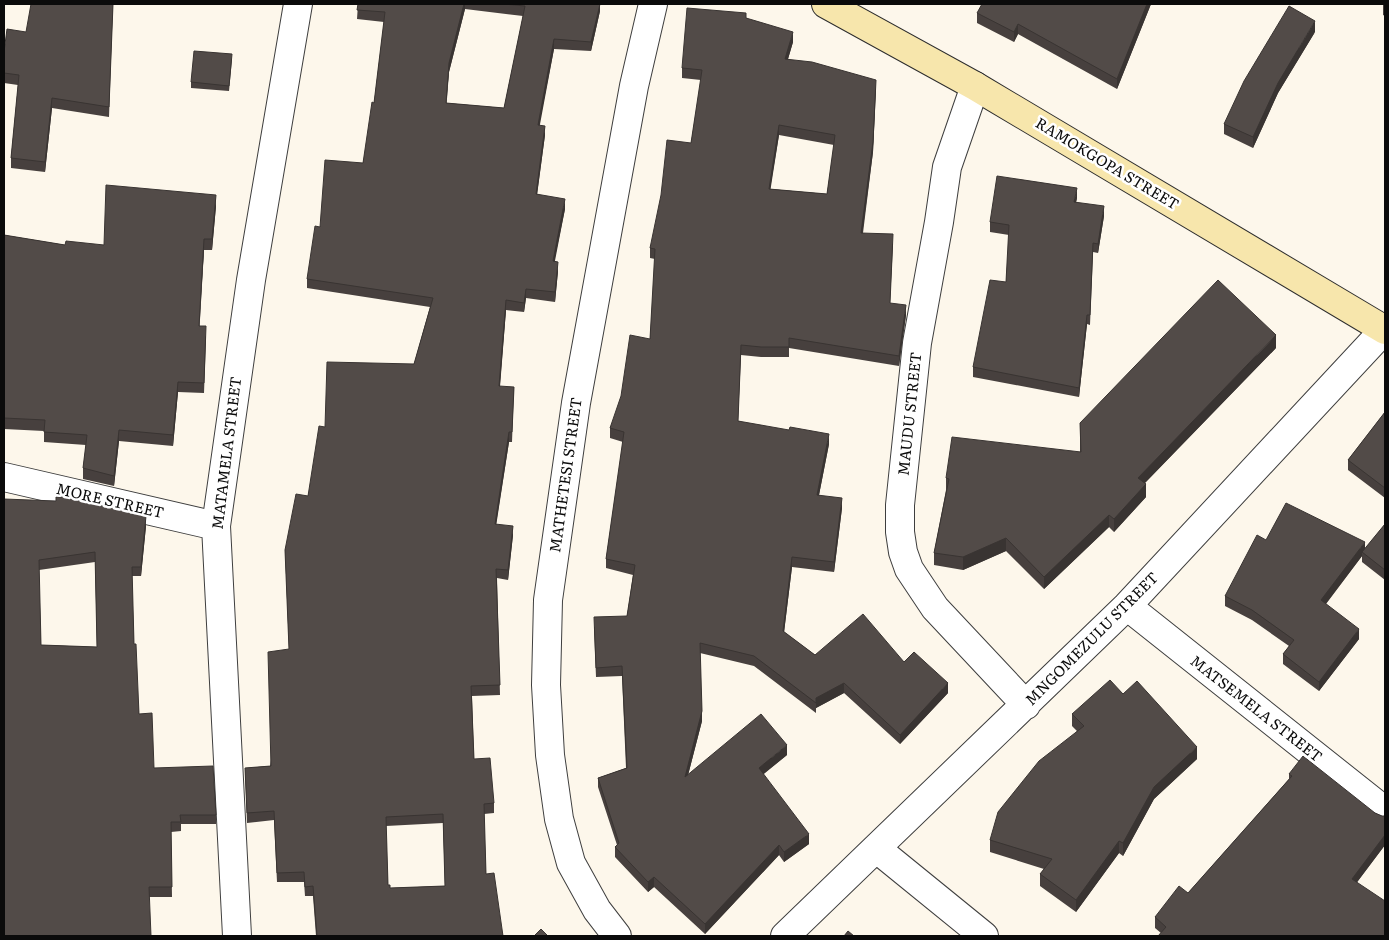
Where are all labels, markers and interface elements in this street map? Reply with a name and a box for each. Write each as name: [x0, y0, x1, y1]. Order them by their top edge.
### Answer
street label: RAMOKGOPA STREET: [1032, 111, 1184, 215]
street label: MAUDU STREET: [891, 351, 926, 477]
street label: MATAMELA STREET: [205, 375, 246, 530]
street label: MATHETESI STREET: [542, 396, 587, 554]
street label: MORE STREET: [54, 476, 166, 523]
street label: MNGOMEZULU STREET: [1019, 566, 1163, 710]
street label: MATSEMELA STREET: [1186, 649, 1328, 767]

